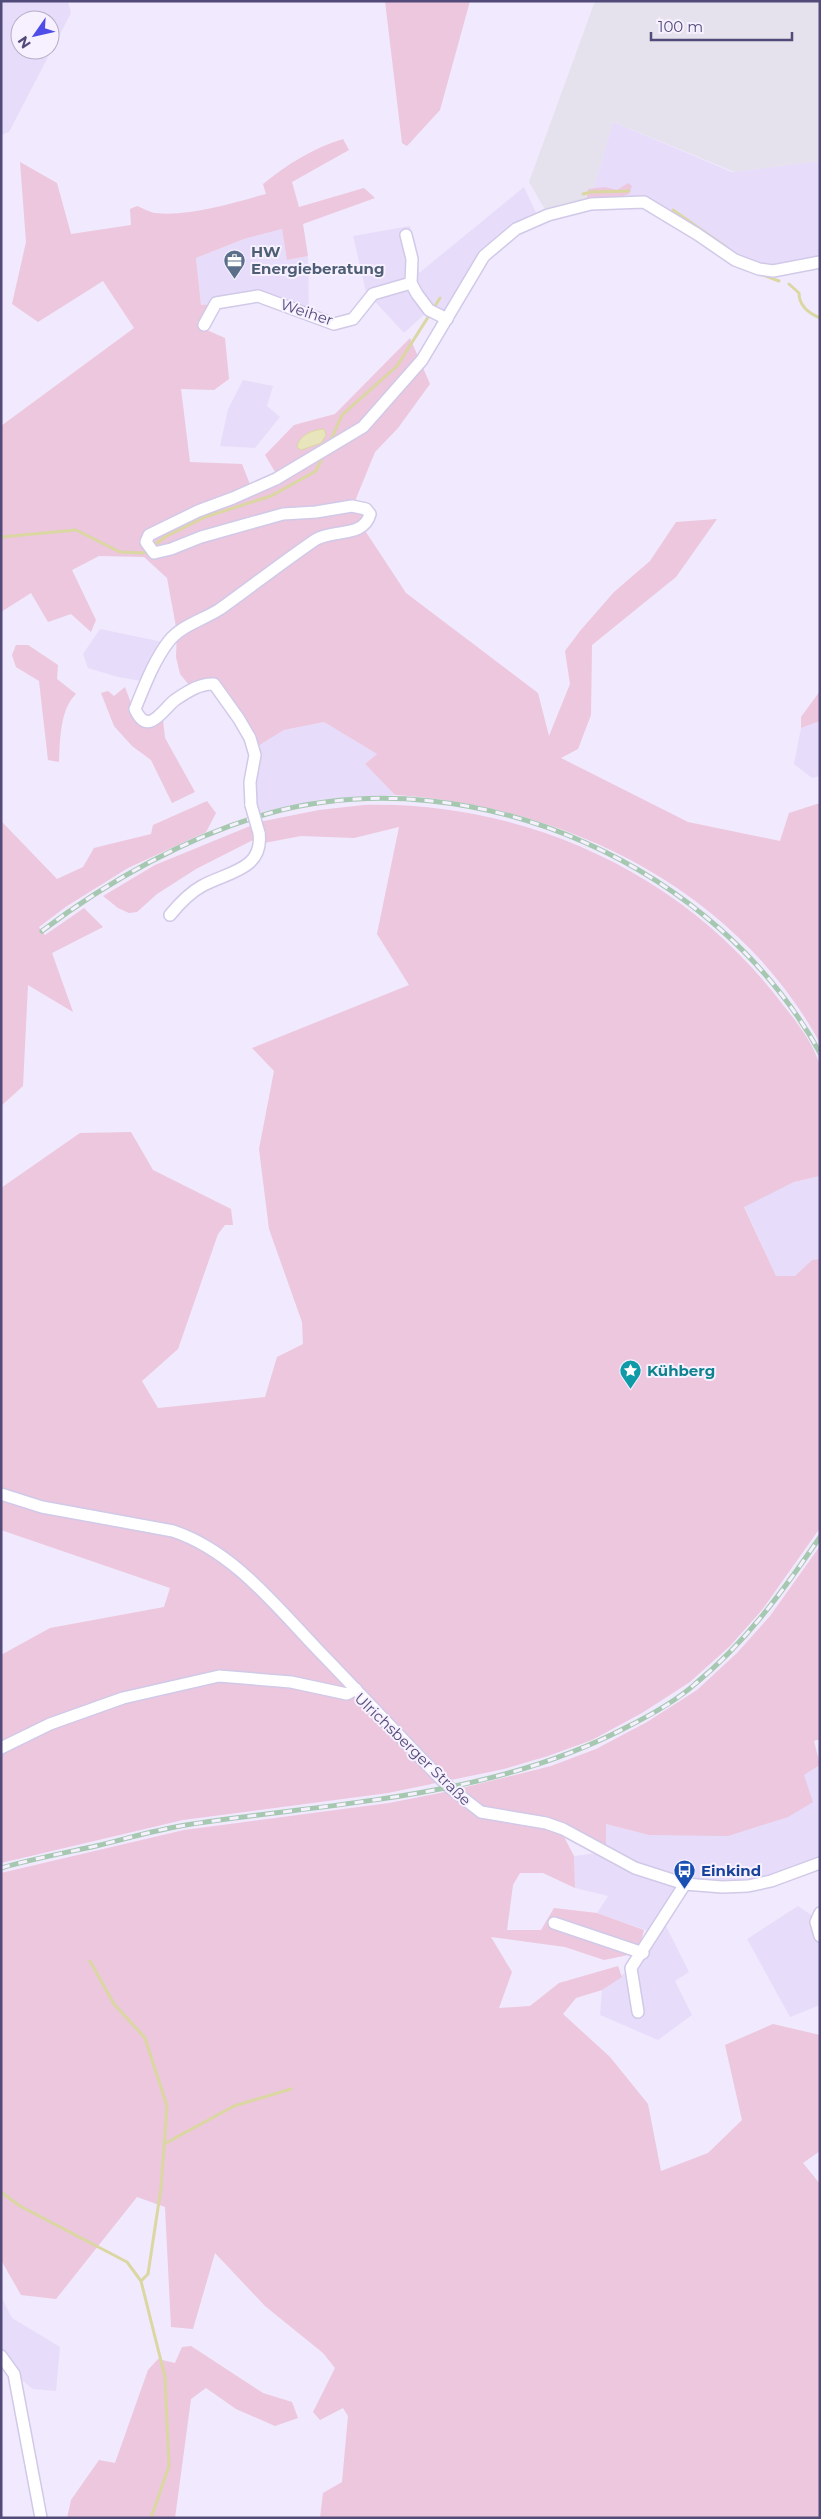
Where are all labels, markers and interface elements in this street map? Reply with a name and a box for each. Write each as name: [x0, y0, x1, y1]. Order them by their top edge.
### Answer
north arrow: [10, 10, 60, 60]
scale bar: [651, 10, 792, 42]
text: 100 m: [658, 17, 703, 36]
text: N: [14, 33, 35, 52]
place label: HW Energieberatung: [251, 242, 384, 278]
office icon: HW Energieberatung: [223, 248, 247, 279]
street label: Weiher: [278, 295, 336, 329]
place icon: Kühberg: [619, 1358, 643, 1389]
place label: Kühberg: [647, 1361, 715, 1380]
street label: Ulrichsberger Straße: [351, 1688, 475, 1810]
bus stop icon: Einkind: [673, 1858, 697, 1889]
place label: Einkind: [701, 1861, 761, 1880]

